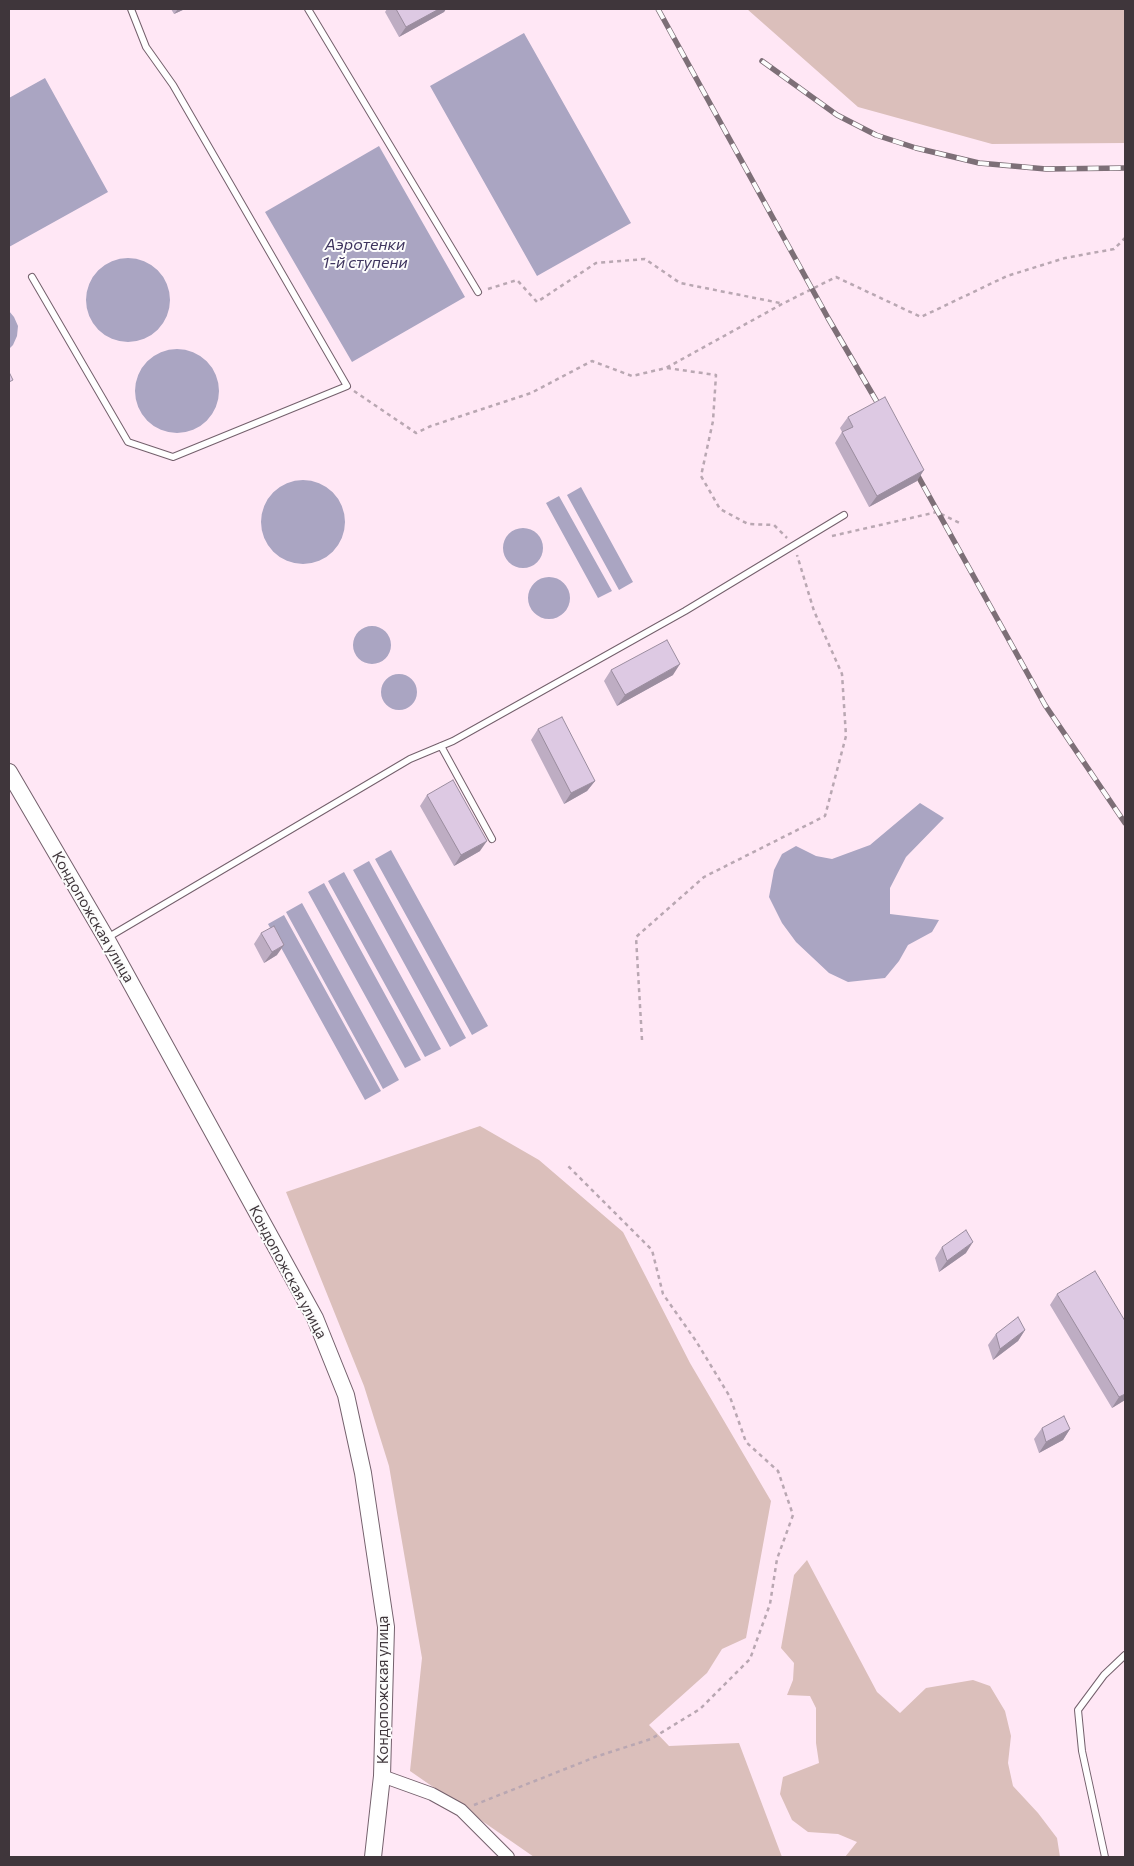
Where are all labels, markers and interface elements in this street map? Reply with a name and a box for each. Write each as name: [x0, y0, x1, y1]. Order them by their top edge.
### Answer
water label: Аэротенки 1-й ступени: [322, 235, 408, 273]
street label: Кондопожская улица: [48, 848, 138, 986]
street label: Кондопожская улица: [245, 1202, 331, 1342]
street label: Кондопожская улица: [374, 1616, 392, 1764]

